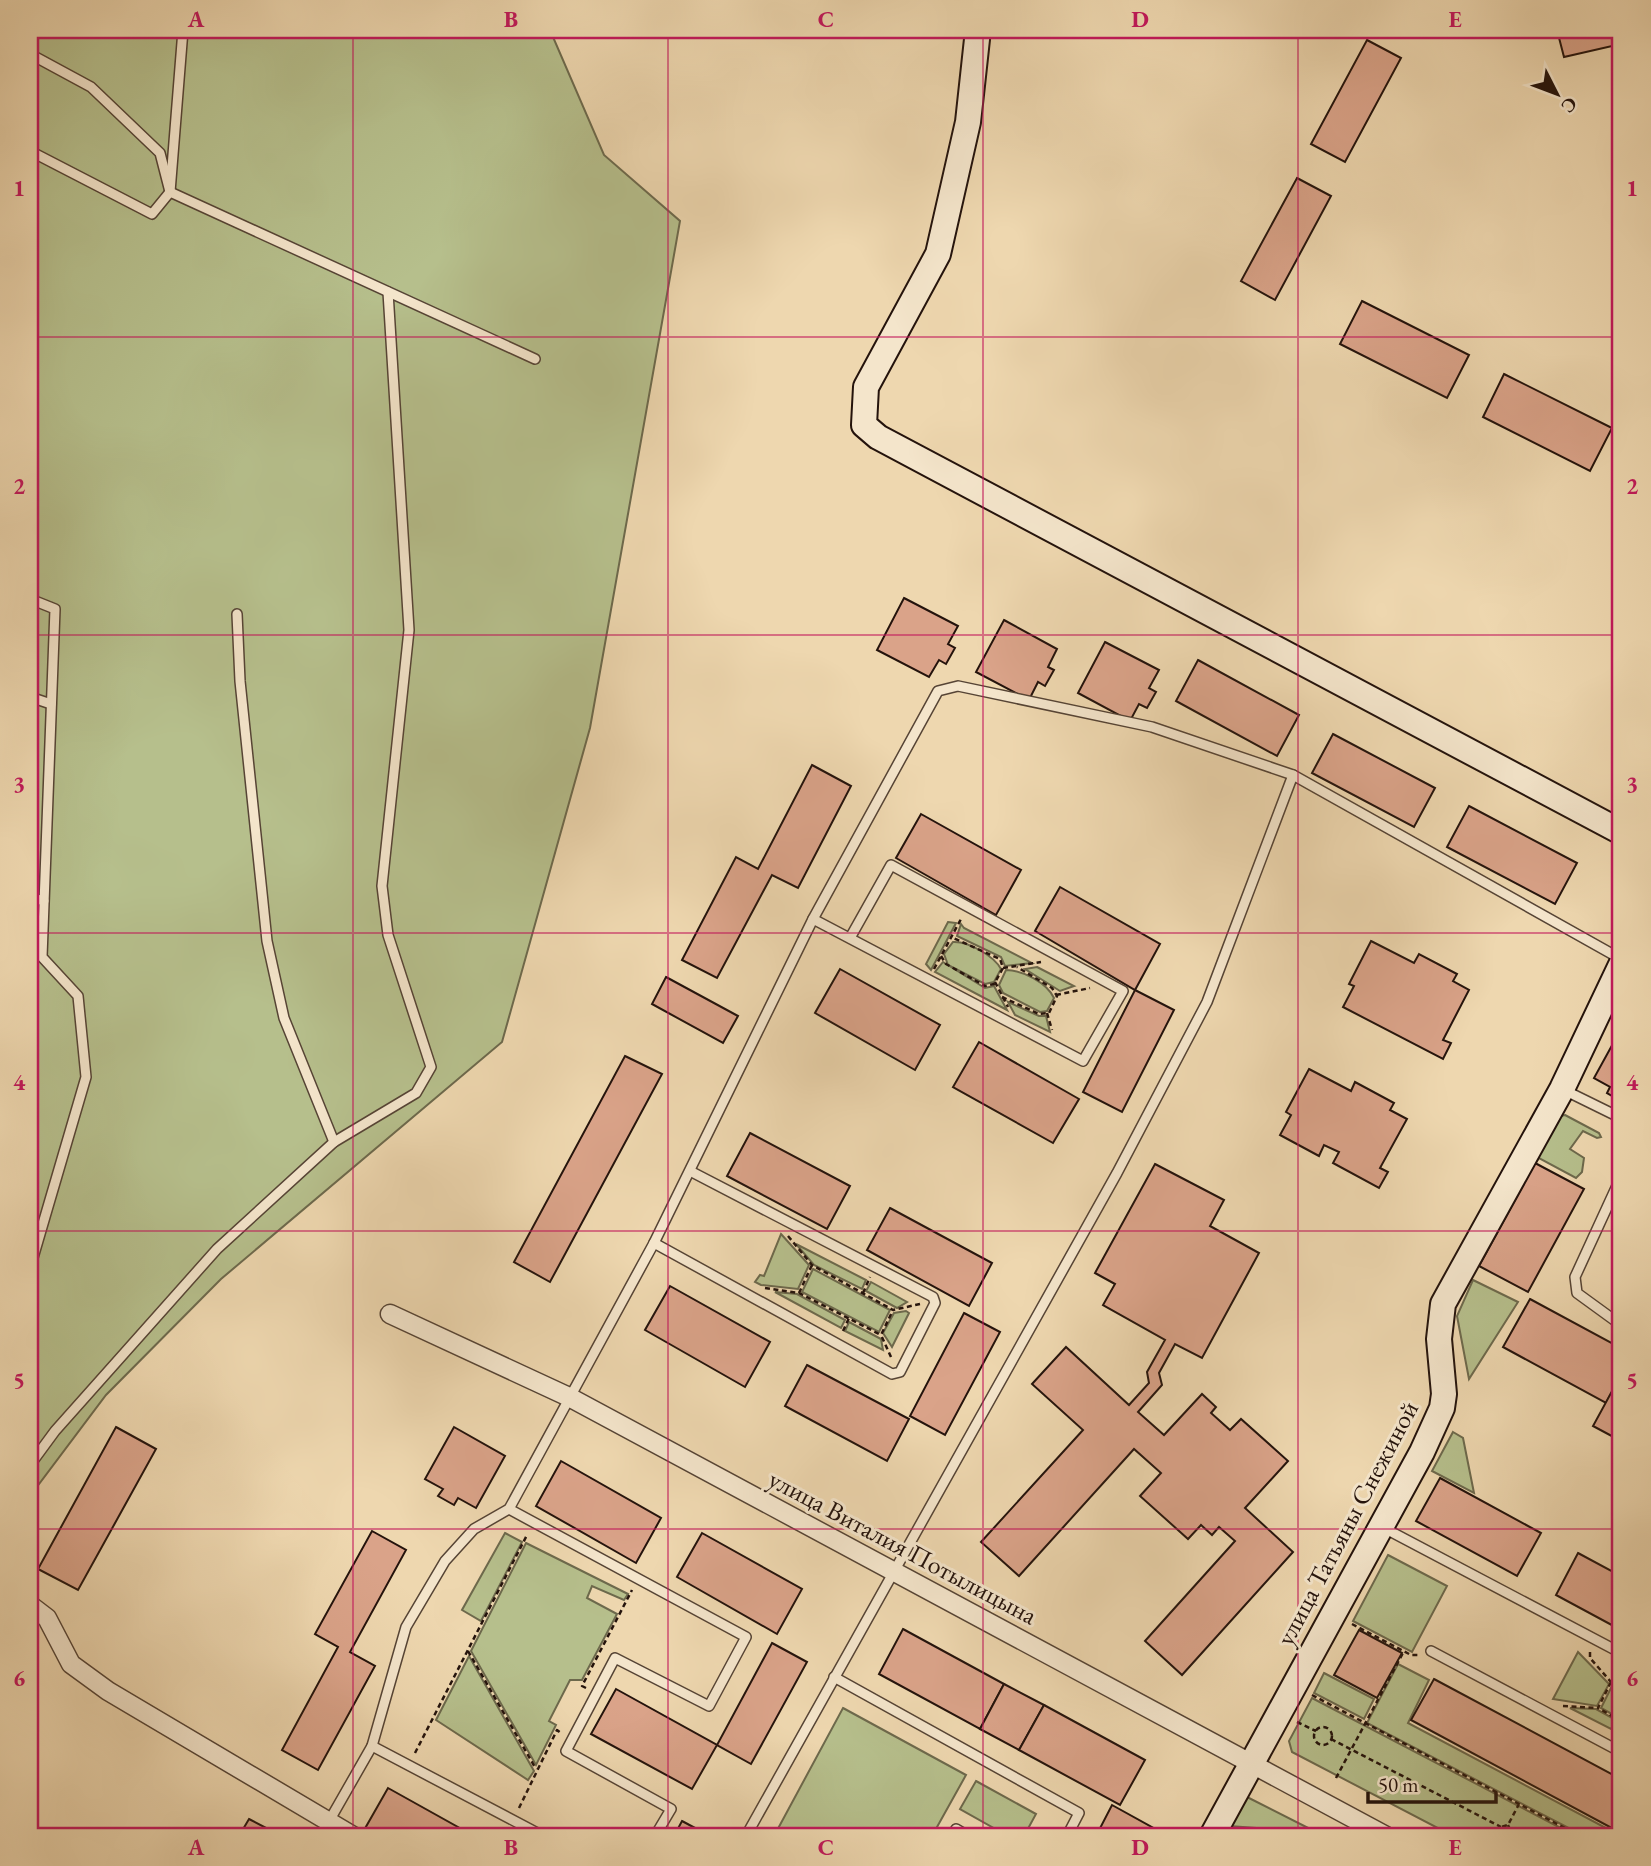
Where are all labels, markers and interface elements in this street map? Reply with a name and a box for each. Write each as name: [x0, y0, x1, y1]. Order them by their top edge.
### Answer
text: A: [187, 4, 205, 34]
text: B: [504, 4, 518, 34]
text: C: [818, 4, 834, 34]
text: D: [1131, 4, 1149, 34]
text: E: [1448, 4, 1462, 34]
north arrow: [1522, 60, 1592, 130]
text: С: [1555, 92, 1583, 118]
text: 1: [13, 173, 25, 203]
text: 1: [1626, 173, 1638, 203]
text: 2: [13, 471, 25, 501]
text: 2: [1626, 471, 1638, 501]
text: 3: [13, 769, 25, 799]
text: 3: [1626, 769, 1638, 799]
text: 4: [13, 1067, 26, 1097]
text: 4: [1626, 1067, 1639, 1097]
text: 5: [13, 1365, 25, 1395]
text: 5: [1626, 1365, 1638, 1395]
street label: улица Татьяны Снежиной: [1268, 1395, 1426, 1651]
street label: улица Виталия Потылицына: [763, 1462, 1044, 1633]
text: 6: [13, 1663, 25, 1693]
text: 6: [1626, 1663, 1638, 1693]
scale bar: [1368, 1761, 1495, 1805]
text: 50 m: [1378, 1771, 1419, 1798]
text: A: [187, 1832, 205, 1862]
text: B: [504, 1832, 518, 1862]
text: C: [818, 1832, 834, 1862]
text: D: [1131, 1832, 1149, 1862]
text: E: [1448, 1832, 1462, 1862]

